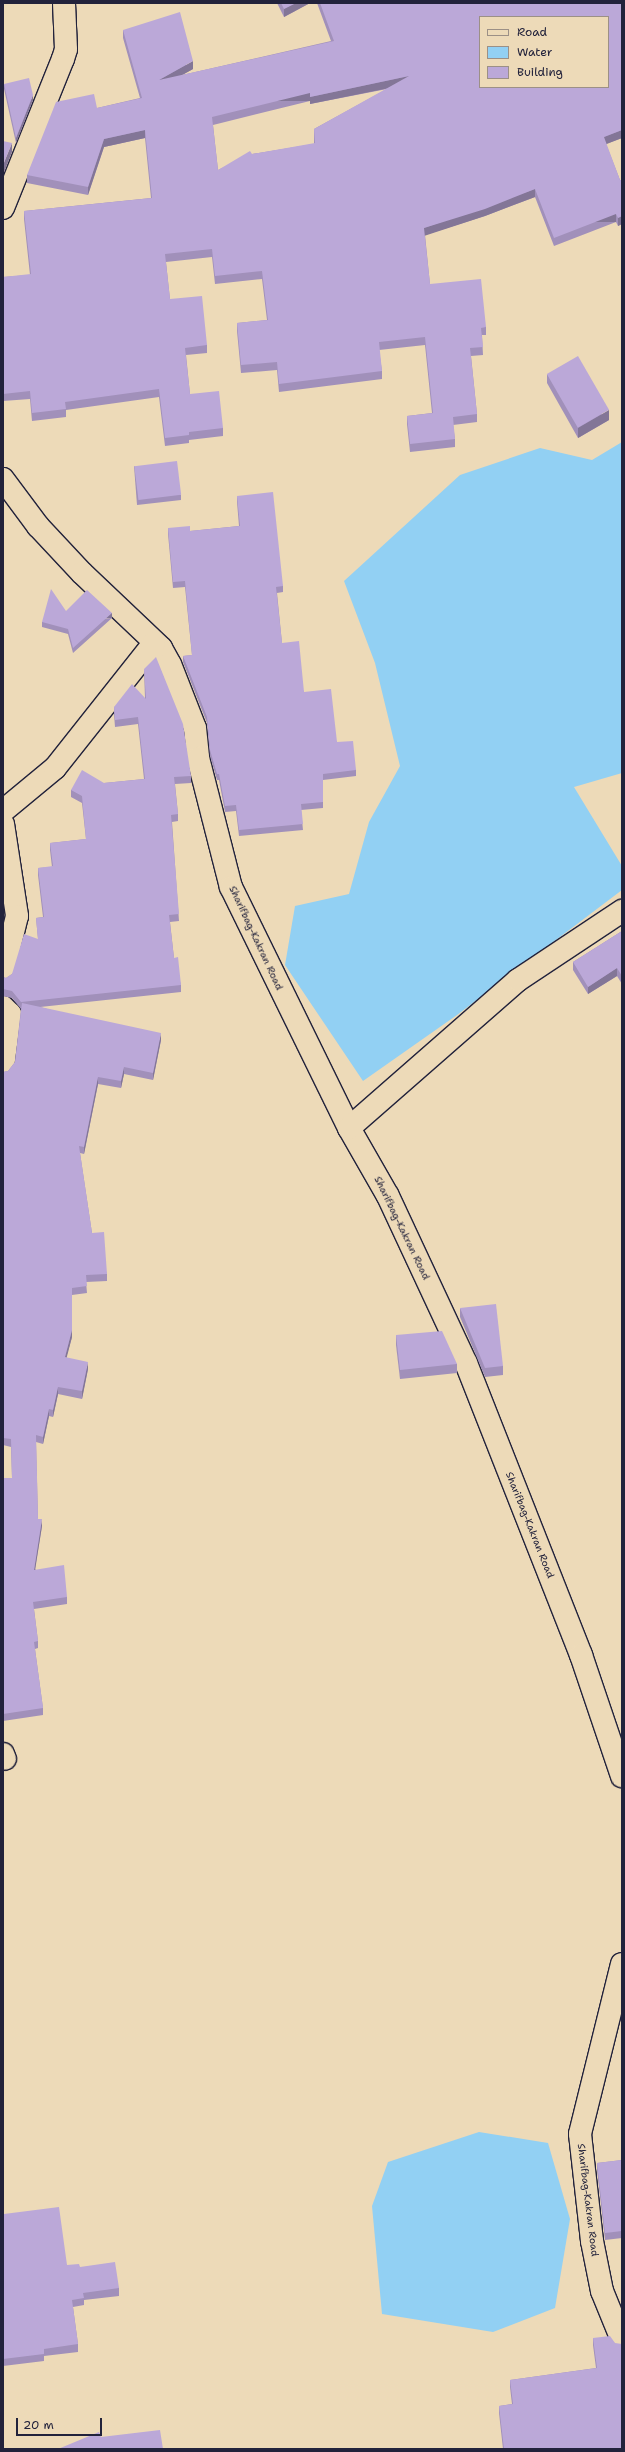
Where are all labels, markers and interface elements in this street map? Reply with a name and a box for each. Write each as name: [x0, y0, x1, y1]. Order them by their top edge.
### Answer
legend: [479, 16, 609, 88]
text: Road: [517, 24, 547, 40]
text: Water: [517, 44, 552, 60]
text: Building: [517, 64, 563, 80]
street label: Sharifbag-Kakran Road: [227, 884, 285, 992]
street label: Sharifbag-Kakran Road: [372, 1174, 432, 1282]
street label: Sharifbag-Kakran Road: [503, 1470, 557, 1580]
street label: Sharifbag-Kakran Road: [575, 2143, 601, 2257]
scale bar: [18, 2410, 104, 2436]
text: 20 m: [23, 2417, 54, 2433]

